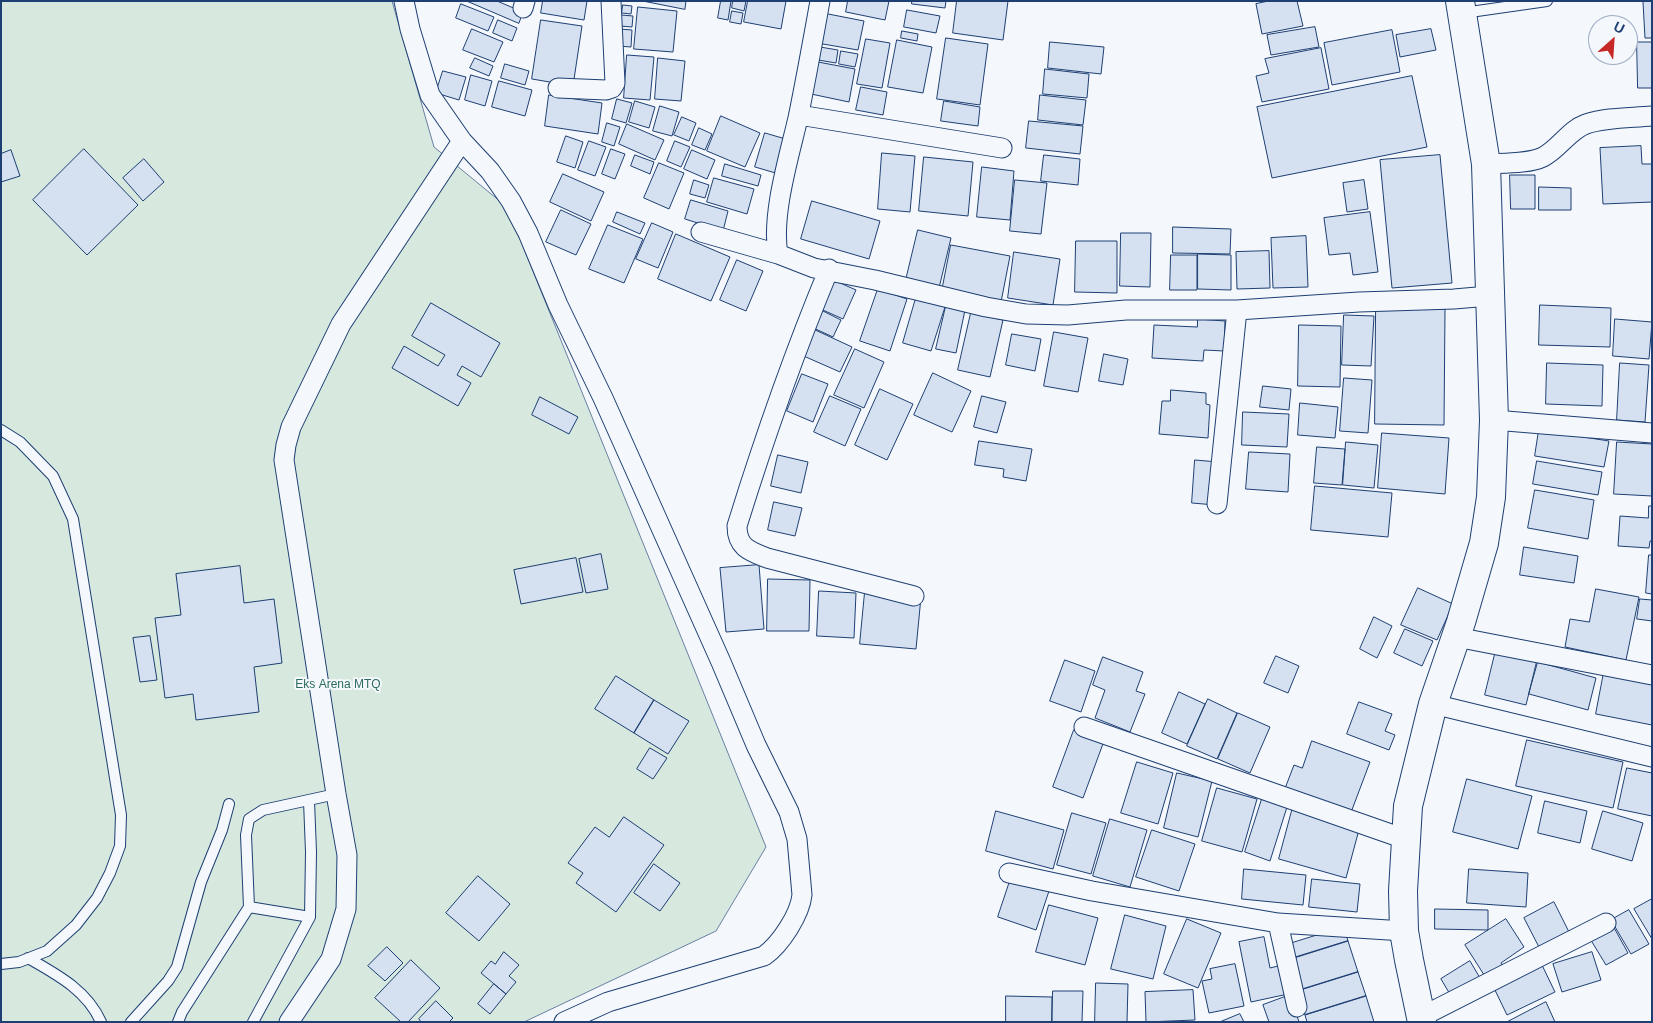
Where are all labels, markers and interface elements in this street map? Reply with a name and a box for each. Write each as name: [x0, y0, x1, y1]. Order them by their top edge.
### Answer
north arrow: [1588, 15, 1638, 65]
text: U: [1611, 18, 1627, 37]
park label: Eks Arena MTQ: [295, 678, 381, 692]

